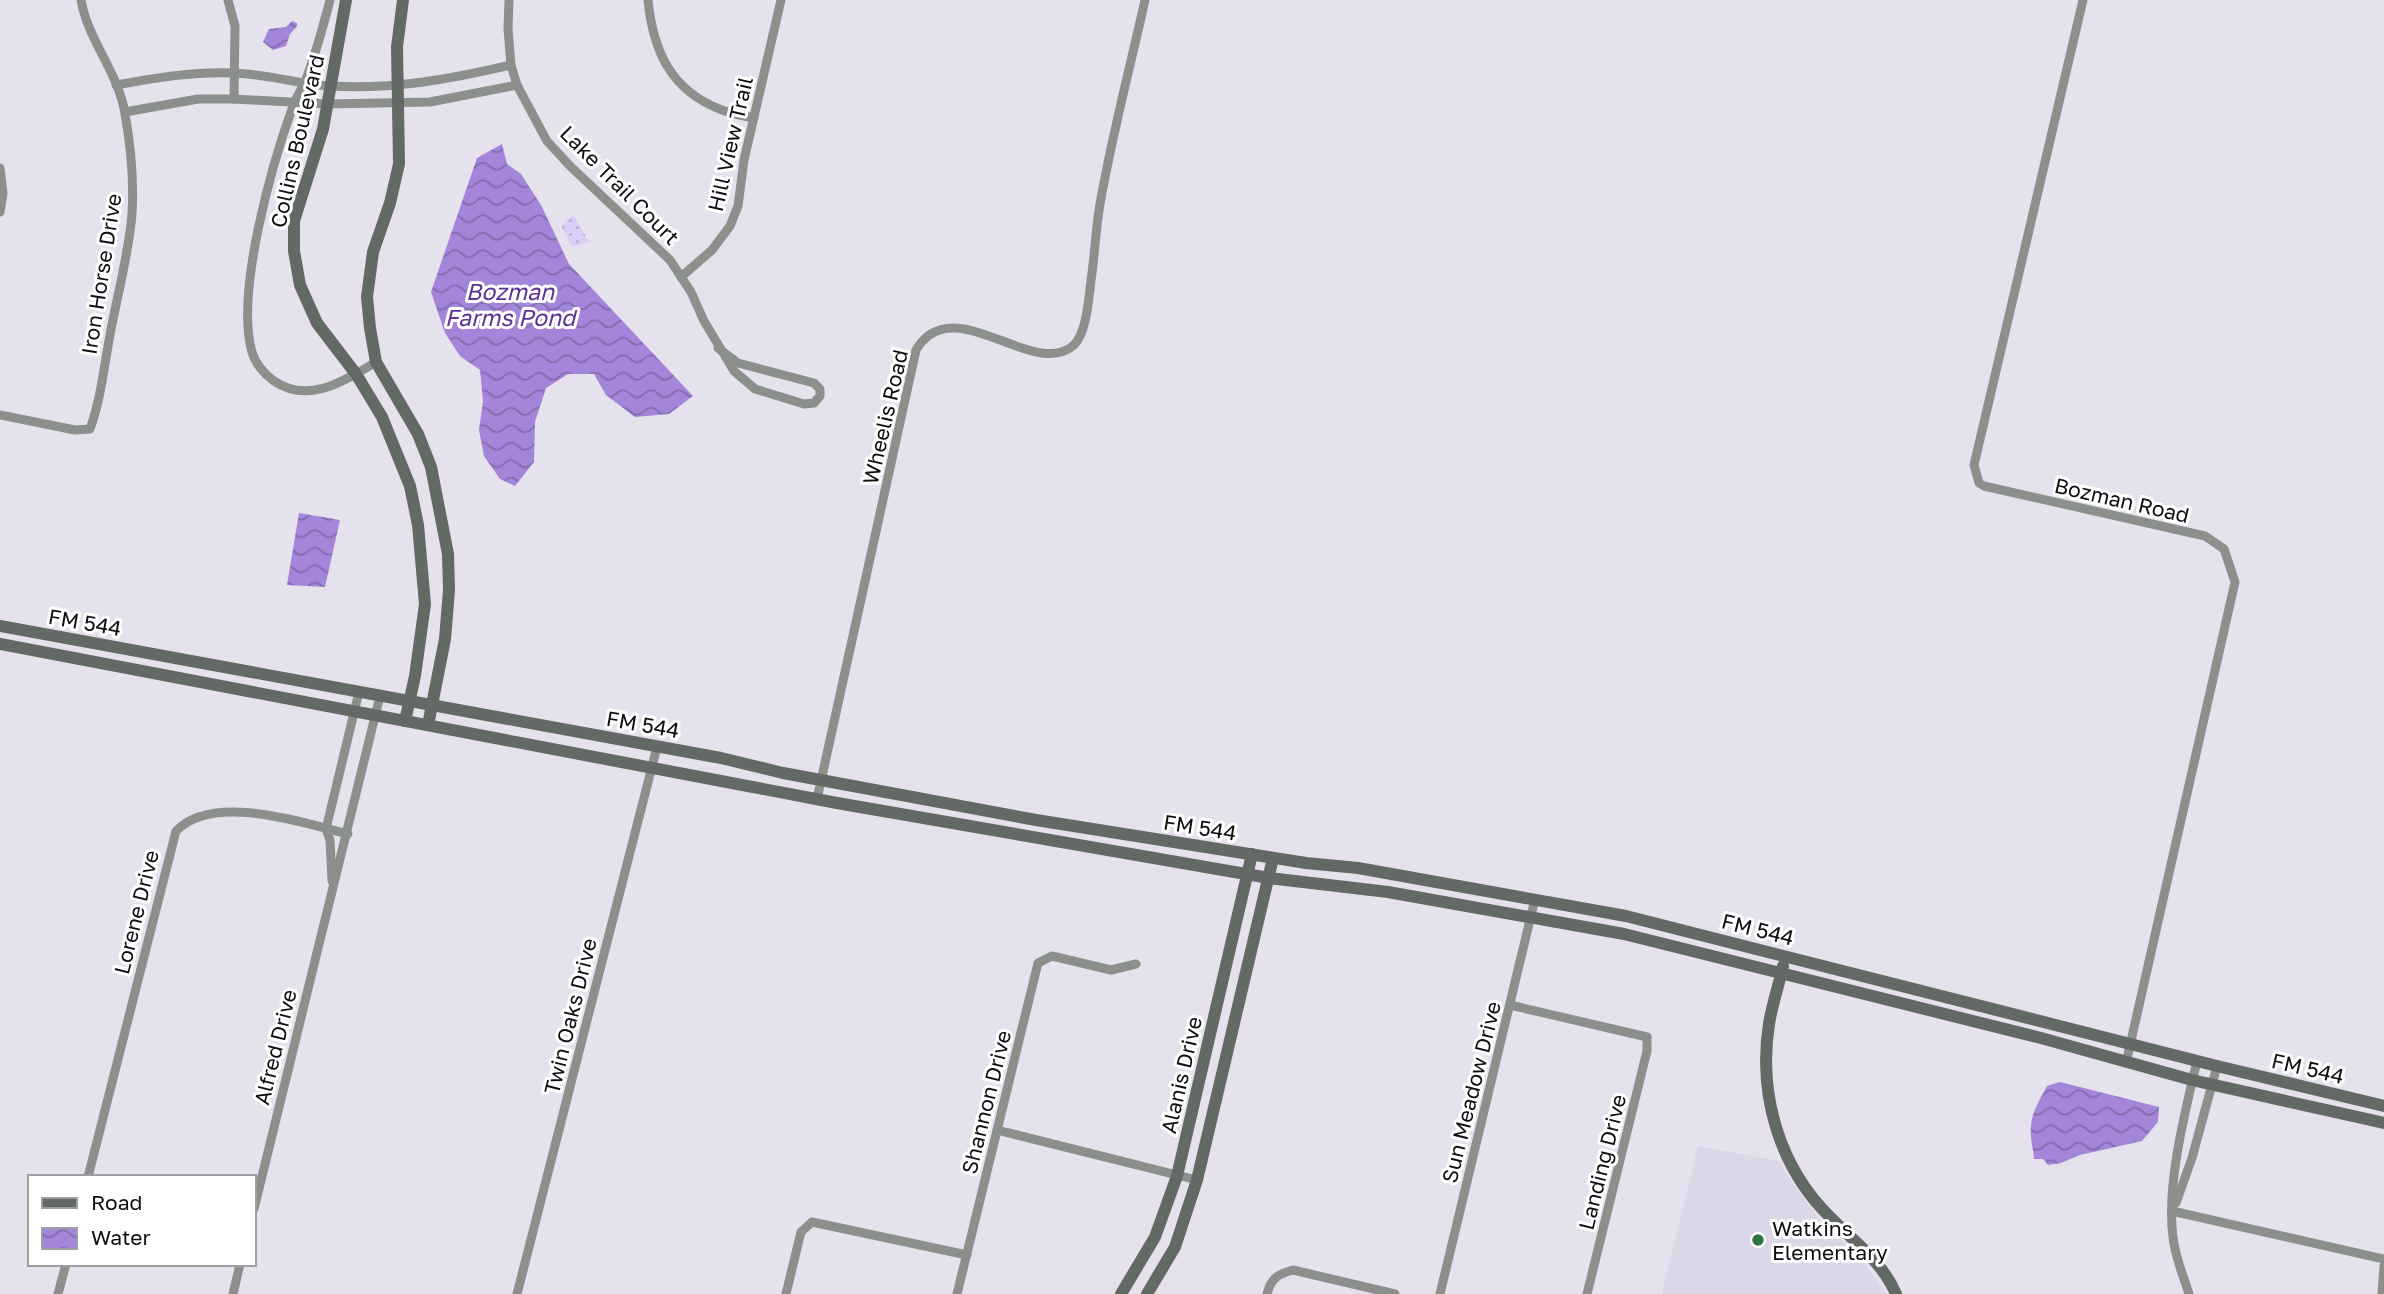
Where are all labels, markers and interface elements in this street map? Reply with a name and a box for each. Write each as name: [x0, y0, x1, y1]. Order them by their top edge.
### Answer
street label: Collins Boulevard: [264, 52, 330, 230]
street label: Hill View Trail: [702, 74, 758, 214]
street label: Lake Trail Court: [555, 120, 685, 250]
street label: Iron Horse Drive: [75, 192, 127, 356]
water label: Bozman Farms Pond: [445, 277, 578, 331]
street label: Wheelis Road: [857, 347, 913, 487]
street label: Bozman Road: [2052, 472, 2192, 528]
street label: FM 544: [46, 603, 124, 641]
street label: FM 544: [604, 705, 682, 743]
street label: FM 544: [1162, 808, 1238, 846]
street label: Lorene Drive: [108, 847, 164, 977]
street label: FM 544: [1719, 907, 1797, 951]
street label: Twin Oaks Drive: [538, 935, 602, 1097]
street label: Alfred Drive: [248, 987, 302, 1107]
street label: Sun Meadow Drive: [1436, 999, 1506, 1185]
street label: Alanis Drive: [1155, 1014, 1207, 1136]
street label: Shannon Drive: [956, 1028, 1016, 1176]
street label: FM 544: [2269, 1047, 2347, 1089]
street label: Landing Drive: [1573, 1092, 1631, 1232]
legend: [28, 1175, 256, 1266]
text: Road: [91, 1189, 142, 1215]
place label: Watkins Elementary: [1772, 1215, 1888, 1265]
text: Water: [91, 1224, 151, 1250]
marker: Watkins Elementary: [1750, 1232, 1766, 1248]

